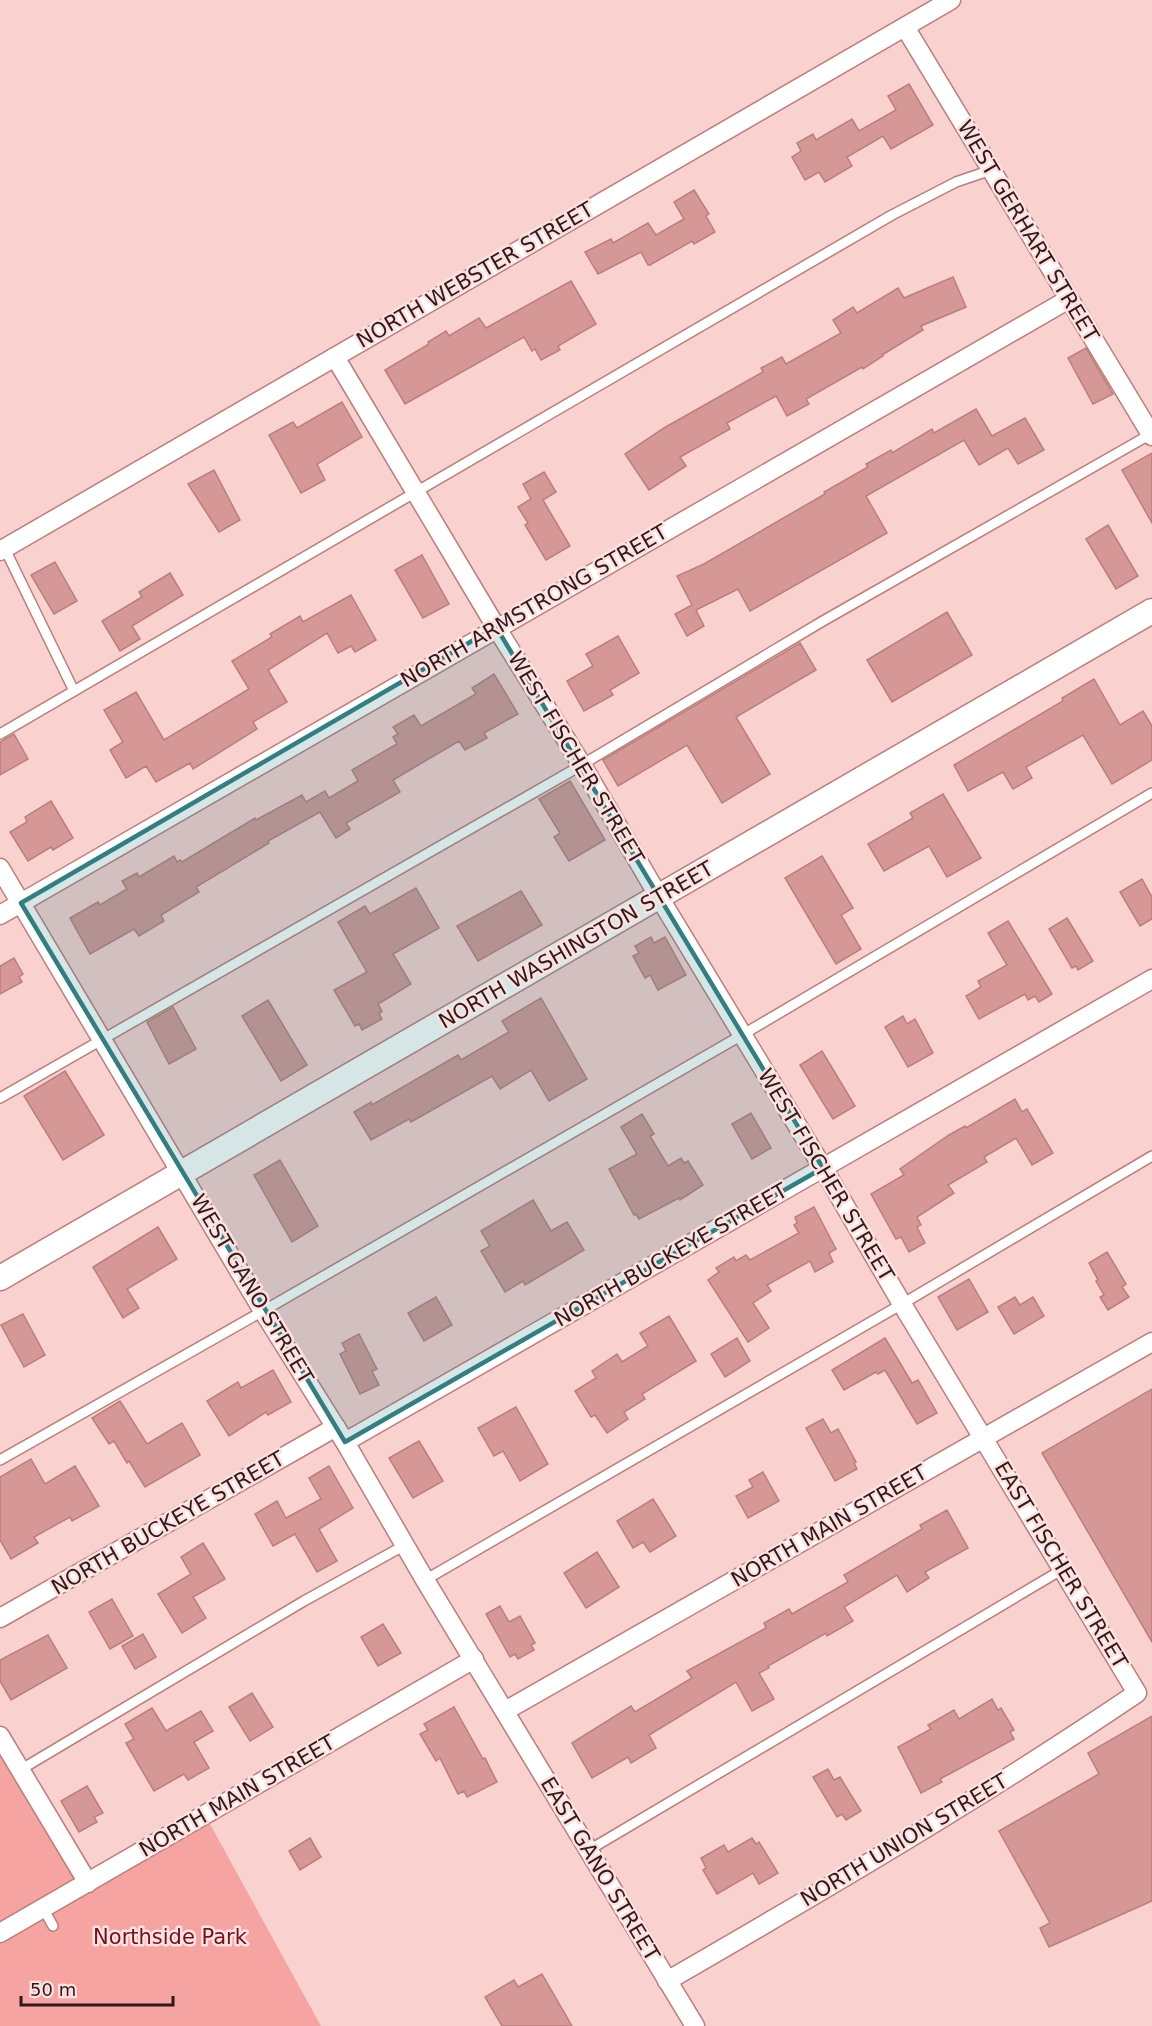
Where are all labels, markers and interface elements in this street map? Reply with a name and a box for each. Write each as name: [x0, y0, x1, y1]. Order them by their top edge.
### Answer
street label: WEST GERHART STREET: [952, 116, 1104, 346]
street label: NORTH WEBSTER STREET: [352, 197, 598, 353]
street label: NORTH ARMSTRONG STREET: [396, 520, 672, 692]
street label: WEST FISCHER STREET: [503, 647, 649, 869]
street label: NORTH WASHINGTON STREET: [434, 856, 718, 1034]
street label: WEST FISCHER STREET: [753, 1064, 899, 1286]
street label: NORTH BUCKEYE STREET: [550, 1178, 792, 1332]
street label: WEST GANO STREET: [186, 1190, 318, 1388]
street label: NORTH BUCKEYE STREET: [47, 1446, 289, 1600]
street label: EAST FISCHER STREET: [990, 1457, 1132, 1673]
street label: NORTH MAIN STREET: [727, 1460, 931, 1592]
street label: NORTH MAIN STREET: [135, 1730, 339, 1862]
street label: NORTH UNION STREET: [796, 1769, 1012, 1911]
street label: EAST GANO STREET: [536, 1773, 664, 1965]
park label: Northside Park: [93, 1925, 248, 1949]
scale bar: [21, 1969, 172, 2007]
text: 50 m: [30, 1979, 76, 2000]

